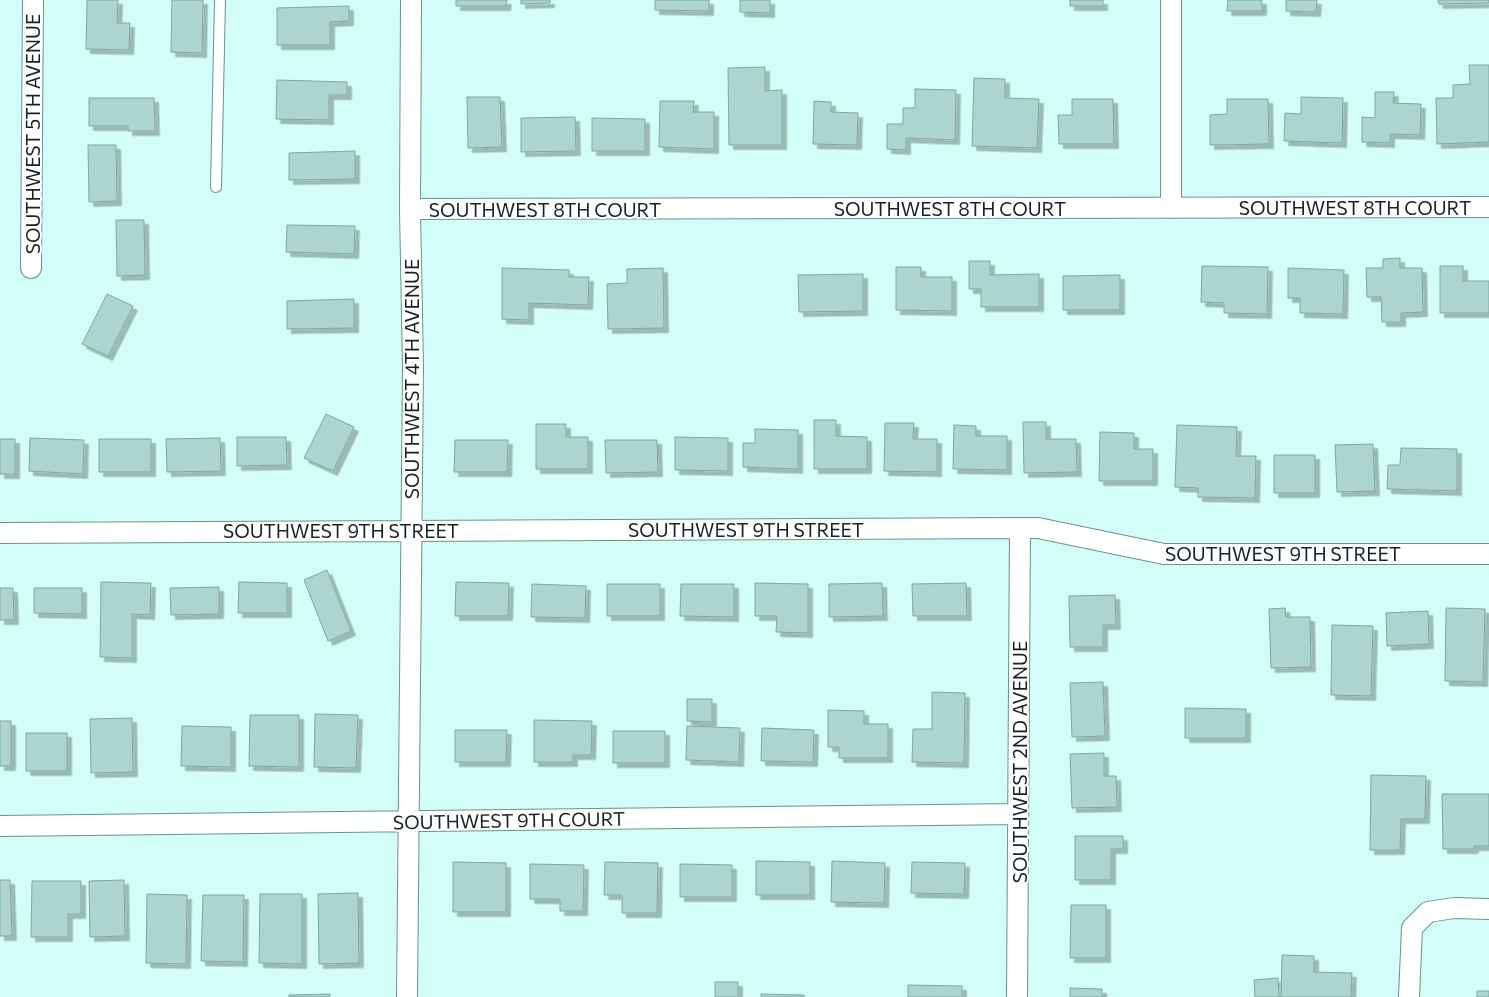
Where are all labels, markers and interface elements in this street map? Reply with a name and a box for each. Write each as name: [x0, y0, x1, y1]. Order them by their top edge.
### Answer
street label: SOUTHWEST 5TH AVENUE: [21, 14, 44, 254]
street label: SOUTHWEST 8TH COURT: [1239, 196, 1471, 219]
street label: SOUTHWEST 8TH COURT: [834, 197, 1066, 220]
street label: SOUTHWEST 8TH COURT: [429, 198, 661, 221]
street label: SOUTHWEST 4TH AVENUE: [400, 259, 423, 499]
street label: SOUTHWEST 9TH STREET: [628, 518, 864, 541]
street label: SOUTHWEST 9TH STREET: [223, 519, 459, 542]
street label: SOUTHWEST 9TH STREET: [1165, 542, 1401, 565]
street label: SOUTHWEST 2ND AVENUE: [1008, 641, 1031, 883]
street label: SOUTHWEST 9TH COURT: [393, 806, 625, 834]

